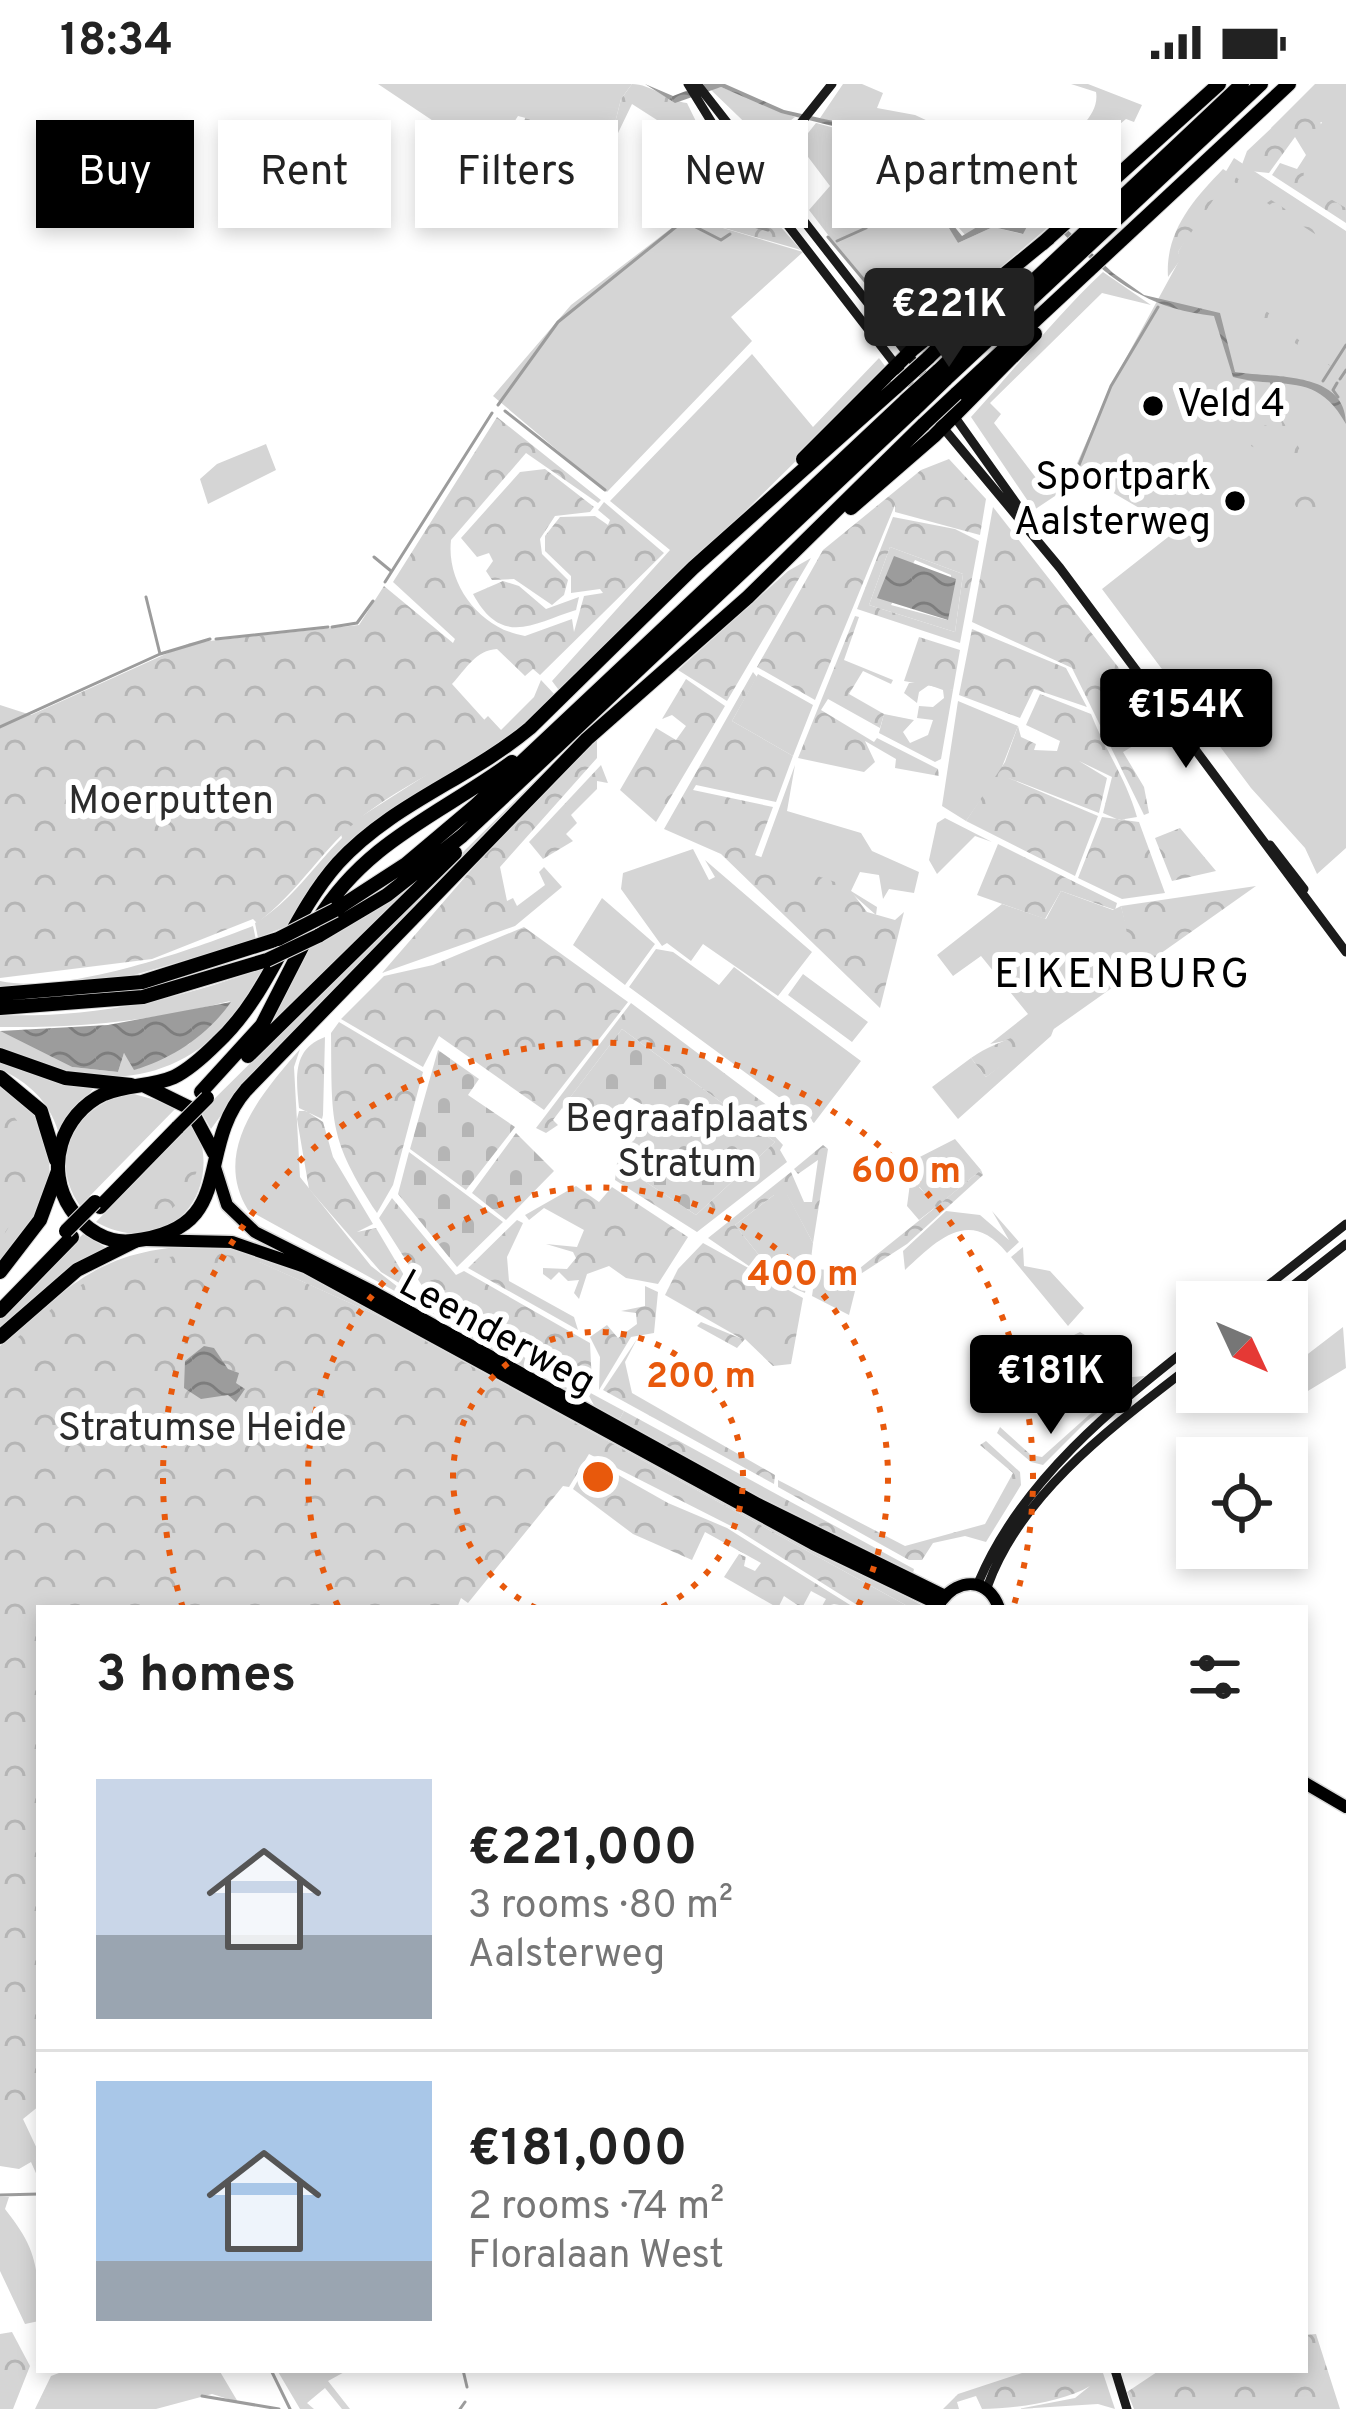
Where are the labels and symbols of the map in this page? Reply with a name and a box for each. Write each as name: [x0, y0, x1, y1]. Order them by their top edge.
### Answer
pin: €221K: [865, 268, 1033, 370]
place label: Veld 4: [1177, 382, 1285, 431]
marker: Veld 4: [1140, 393, 1166, 419]
place label: Sportpark Aalsterweg: [1014, 455, 1211, 549]
marker: Sportpark Aalsterweg: [1222, 488, 1248, 514]
pin: €154K: [1102, 669, 1270, 771]
park label: Moerputten: [68, 779, 274, 828]
district label: EIKENBURG: [994, 950, 1252, 1003]
park label: Begraafplaats Stratum: [565, 1097, 809, 1191]
text: 600 m: [851, 1150, 961, 1196]
text: 400 m: [747, 1253, 859, 1299]
street label: Leenderweg: [389, 1261, 603, 1409]
north arrow: [1176, 1281, 1308, 1413]
pin: €181K: [967, 1335, 1135, 1437]
text: 200 m: [646, 1355, 756, 1401]
park label: Stratumse Heide: [58, 1406, 346, 1455]
centre of rings: [577, 1456, 619, 1498]

